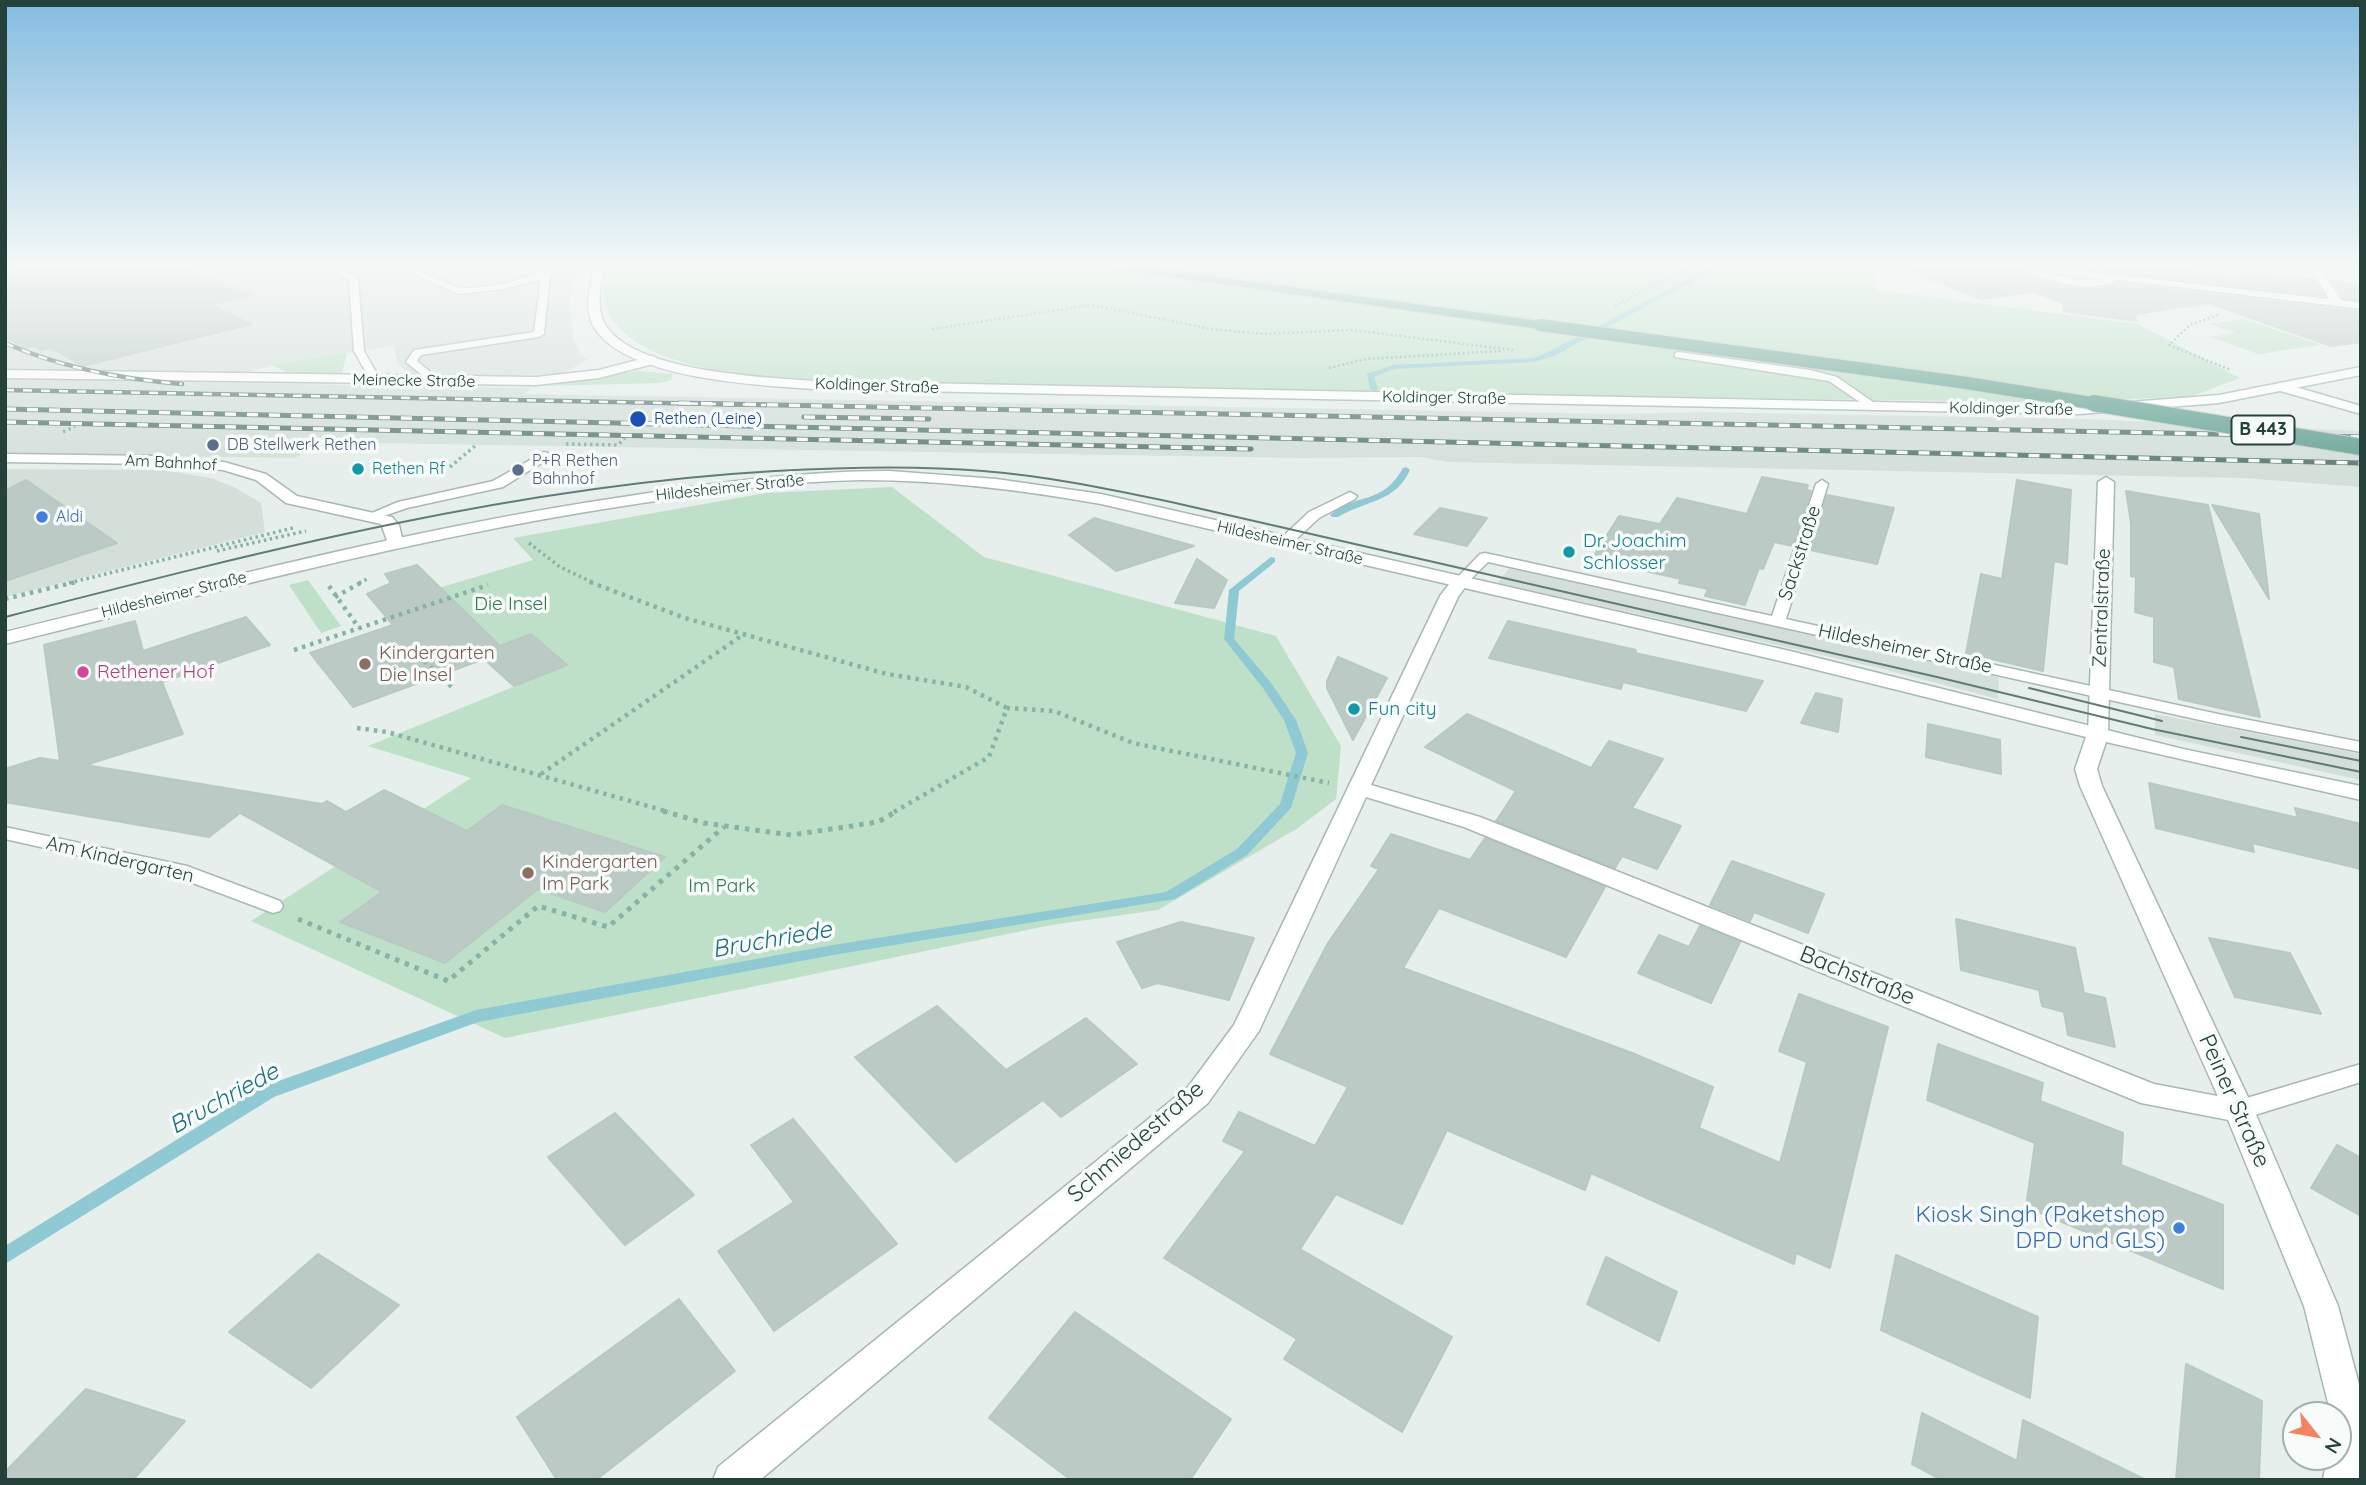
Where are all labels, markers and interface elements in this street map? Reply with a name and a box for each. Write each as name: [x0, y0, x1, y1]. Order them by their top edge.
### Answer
street label: Meinecke Straße: [352, 370, 476, 392]
street label: Koldinger Straße: [815, 374, 939, 398]
street label: Koldinger Straße: [1382, 387, 1506, 409]
street label: Koldinger Straße: [1949, 398, 2073, 420]
marker: Rethen (Leine): [628, 409, 648, 429]
place label: Rethen (Leine): [654, 409, 762, 429]
road number: B 443: [2232, 416, 2294, 444]
place label: DB Stellwerk Rethen: [227, 435, 376, 455]
marker: DB Stellwerk Rethen: [205, 437, 221, 453]
street label: Am Bahnhof: [124, 451, 218, 475]
place label: P+R Rethen Bahnhof: [532, 451, 618, 489]
place label: Rethen Rf: [372, 459, 445, 479]
marker: Rethen Rf: [350, 461, 366, 477]
marker: P+R Rethen Bahnhof: [510, 462, 526, 478]
street label: Hildesheimer Straße: [655, 471, 805, 505]
street label: Sackstraße: [1774, 503, 1826, 603]
place label: Aldi: [56, 507, 83, 527]
marker: Aldi: [34, 509, 50, 525]
street label: Hildesheimer Straße: [1215, 517, 1365, 569]
place label: Dr. Joachim Schlosser: [1583, 530, 1686, 574]
marker: Dr. Joachim Schlosser: [1561, 544, 1577, 560]
street label: Zentralstraße: [2089, 548, 2115, 668]
street label: Hildesheimer Straße: [99, 568, 249, 622]
park label: Die Insel: [474, 593, 548, 615]
street label: Hildesheimer Straße: [1816, 619, 1994, 679]
place label: Kindergarten Die Insel: [379, 642, 495, 686]
marker: Kindergarten Die Insel: [357, 656, 373, 672]
place label: Rethener Hof: [97, 661, 215, 683]
marker: Rethener Hof: [75, 664, 91, 680]
place label: Fun city: [1368, 698, 1437, 720]
marker: Fun city: [1346, 701, 1362, 717]
street label: Am Kindergarten: [44, 832, 196, 888]
place label: Kindergarten Im Park: [542, 851, 658, 895]
marker: Kindergarten Im Park: [520, 865, 536, 881]
park label: Im Park: [688, 875, 756, 897]
water label: Bruchriede: [710, 915, 834, 965]
street label: Bachstraße: [1795, 940, 1919, 1012]
street label: Peiner Straße: [2192, 1030, 2276, 1172]
water label: Bruchriede: [164, 1057, 284, 1141]
street label: Schmiedestraße: [1062, 1075, 1210, 1209]
place label: Kiosk Singh (Paketshop DPD und GLS): [1916, 1201, 2165, 1255]
marker: Kiosk Singh (Paketshop DPD und GLS): [2171, 1220, 2187, 1236]
north arrow: [2282, 1401, 2352, 1471]
text: N: [2319, 1434, 2347, 1458]

